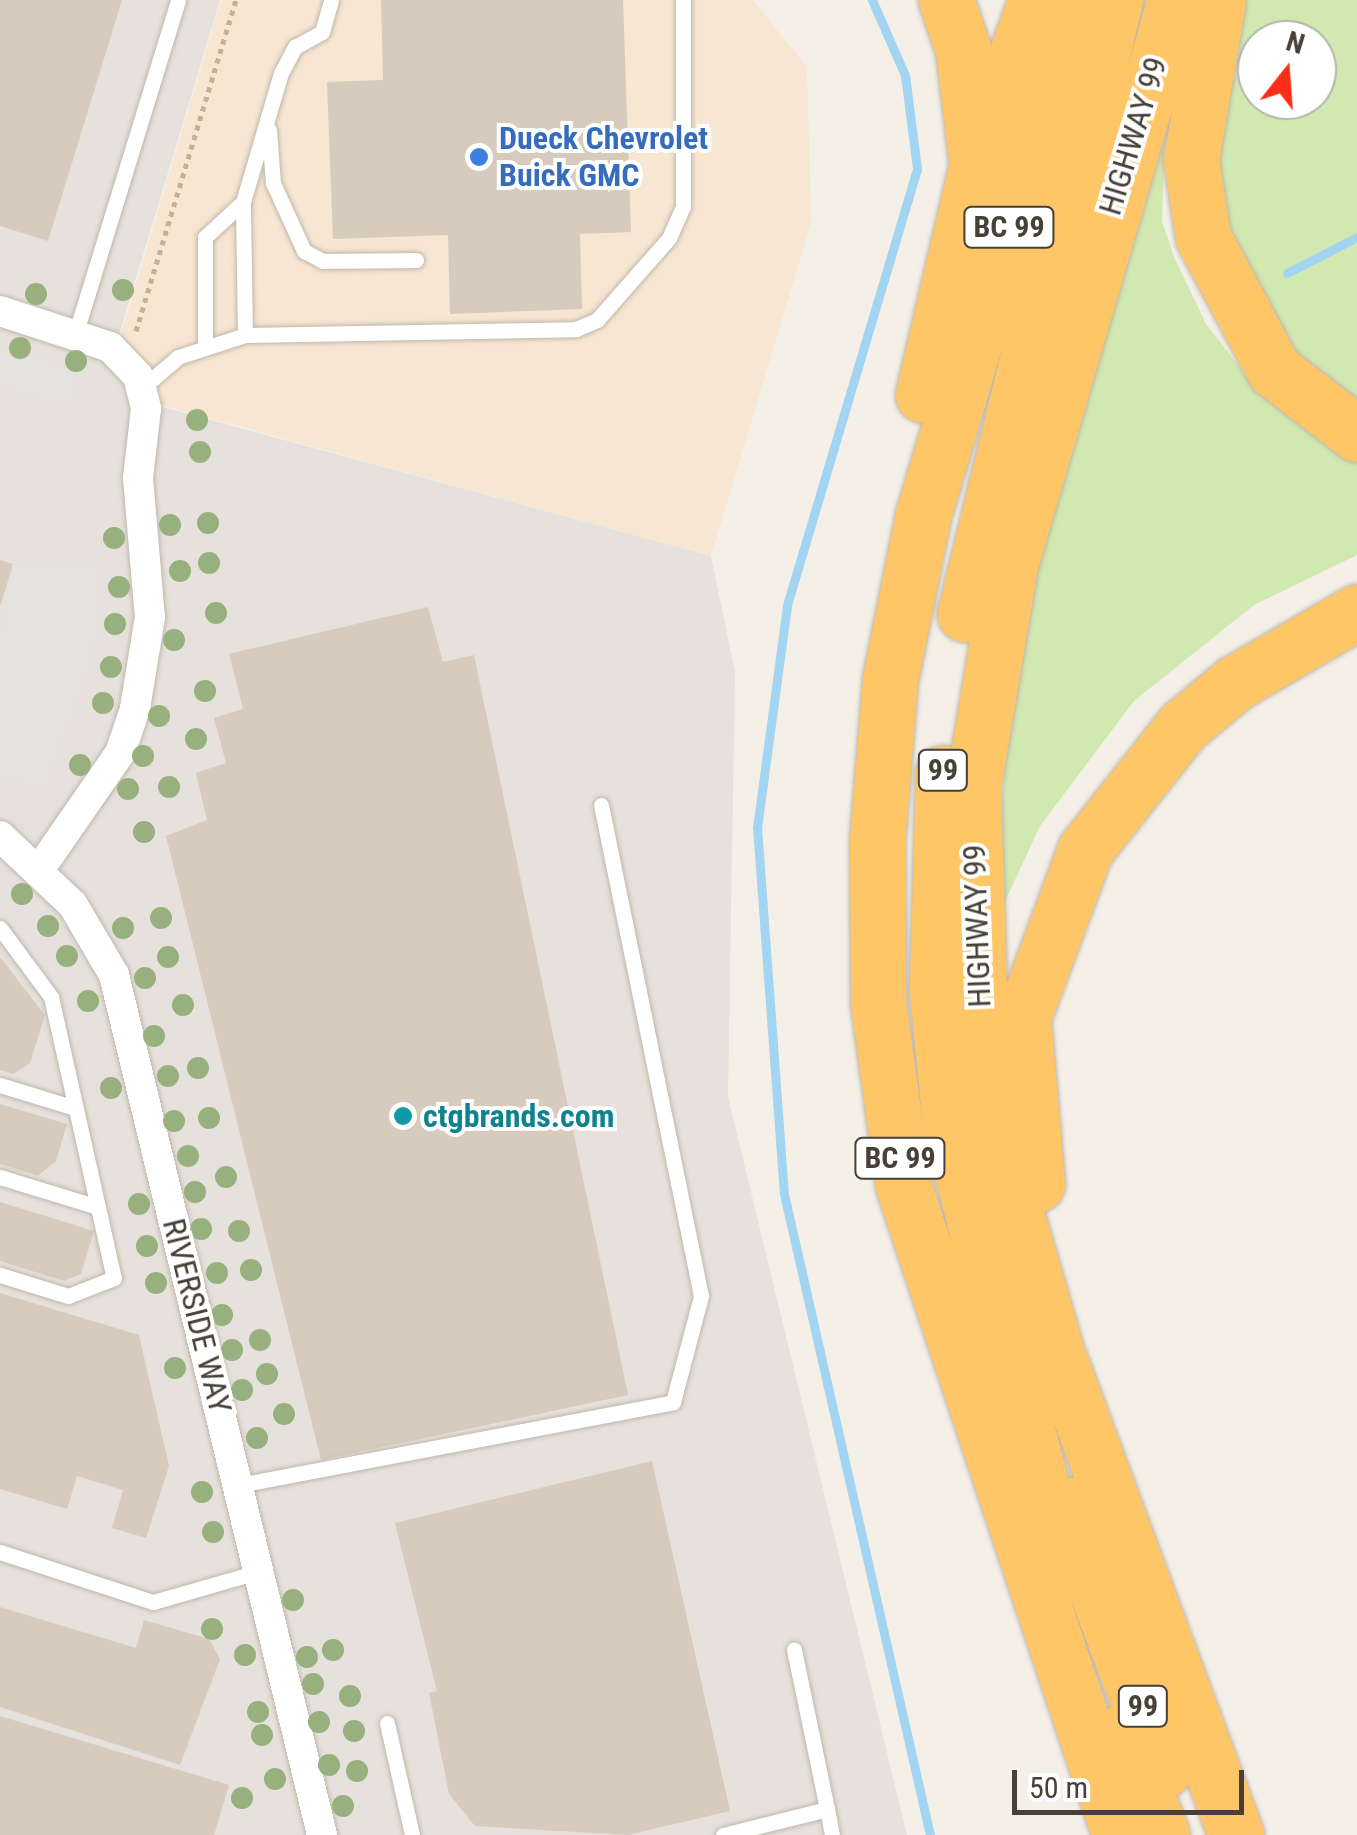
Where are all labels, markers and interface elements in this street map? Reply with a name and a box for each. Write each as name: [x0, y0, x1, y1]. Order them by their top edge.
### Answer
north arrow: [1237, 20, 1337, 120]
text: N: [1282, 24, 1308, 61]
street label: HIGHWAY 99: [1091, 52, 1175, 220]
place label: Dueck Chevrolet Buick GMC: [499, 120, 708, 195]
marker: Dueck Chevrolet Buick GMC: [468, 146, 490, 168]
road number: BC 99: [962, 202, 1056, 252]
road number: 99: [916, 745, 970, 795]
street label: HIGHWAY 99: [955, 844, 999, 1008]
place label: ctgbrands.com: [423, 1097, 614, 1135]
marker: ctgbrands.com: [392, 1105, 414, 1127]
road number: BC 99: [852, 1133, 948, 1183]
street label: RIVERSIDE WAY: [154, 1215, 240, 1417]
road number: 99: [1116, 1681, 1170, 1731]
scale bar: [1017, 1750, 1250, 1812]
text: 50 m: [1029, 1770, 1088, 1805]

